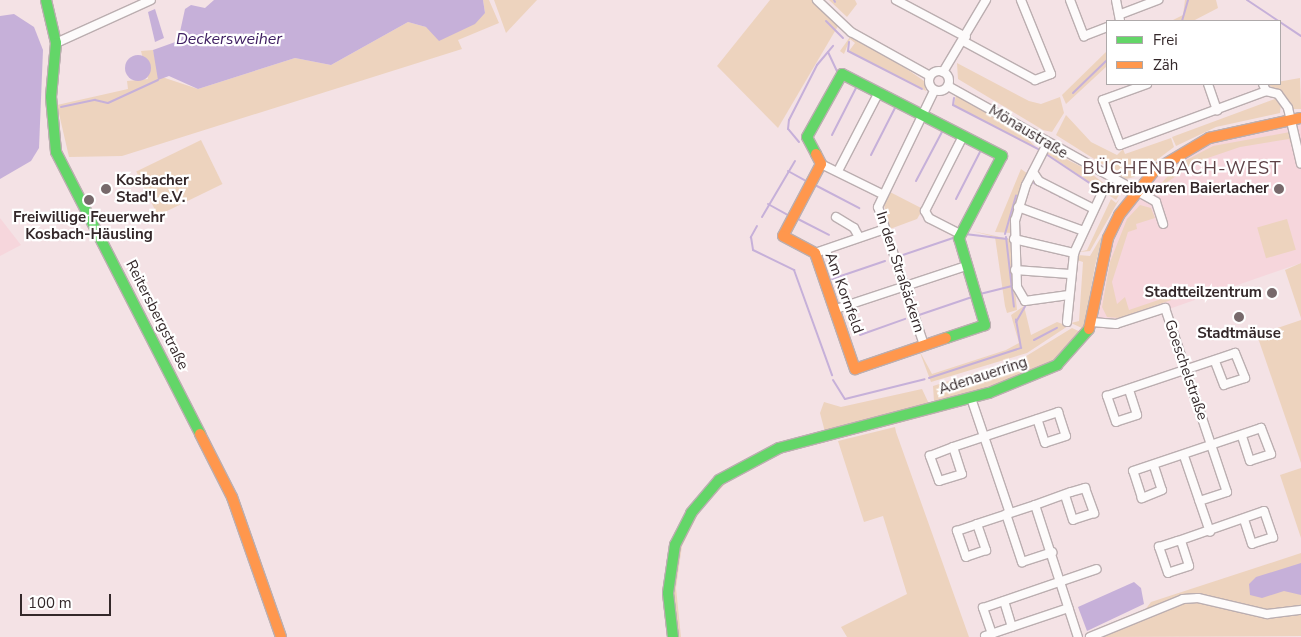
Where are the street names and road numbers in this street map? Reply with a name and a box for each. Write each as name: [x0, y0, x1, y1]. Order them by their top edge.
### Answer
street label: Mönaustraße: [985, 101, 1071, 163]
street label: In den Straßäckern: [872, 209, 928, 335]
street label: Am Kornfeld: [821, 250, 867, 336]
street label: Reitersbergstraße: [122, 257, 192, 373]
street label: Goeschelstraße: [1160, 317, 1212, 423]
street label: Adenauerring: [936, 353, 1030, 399]

